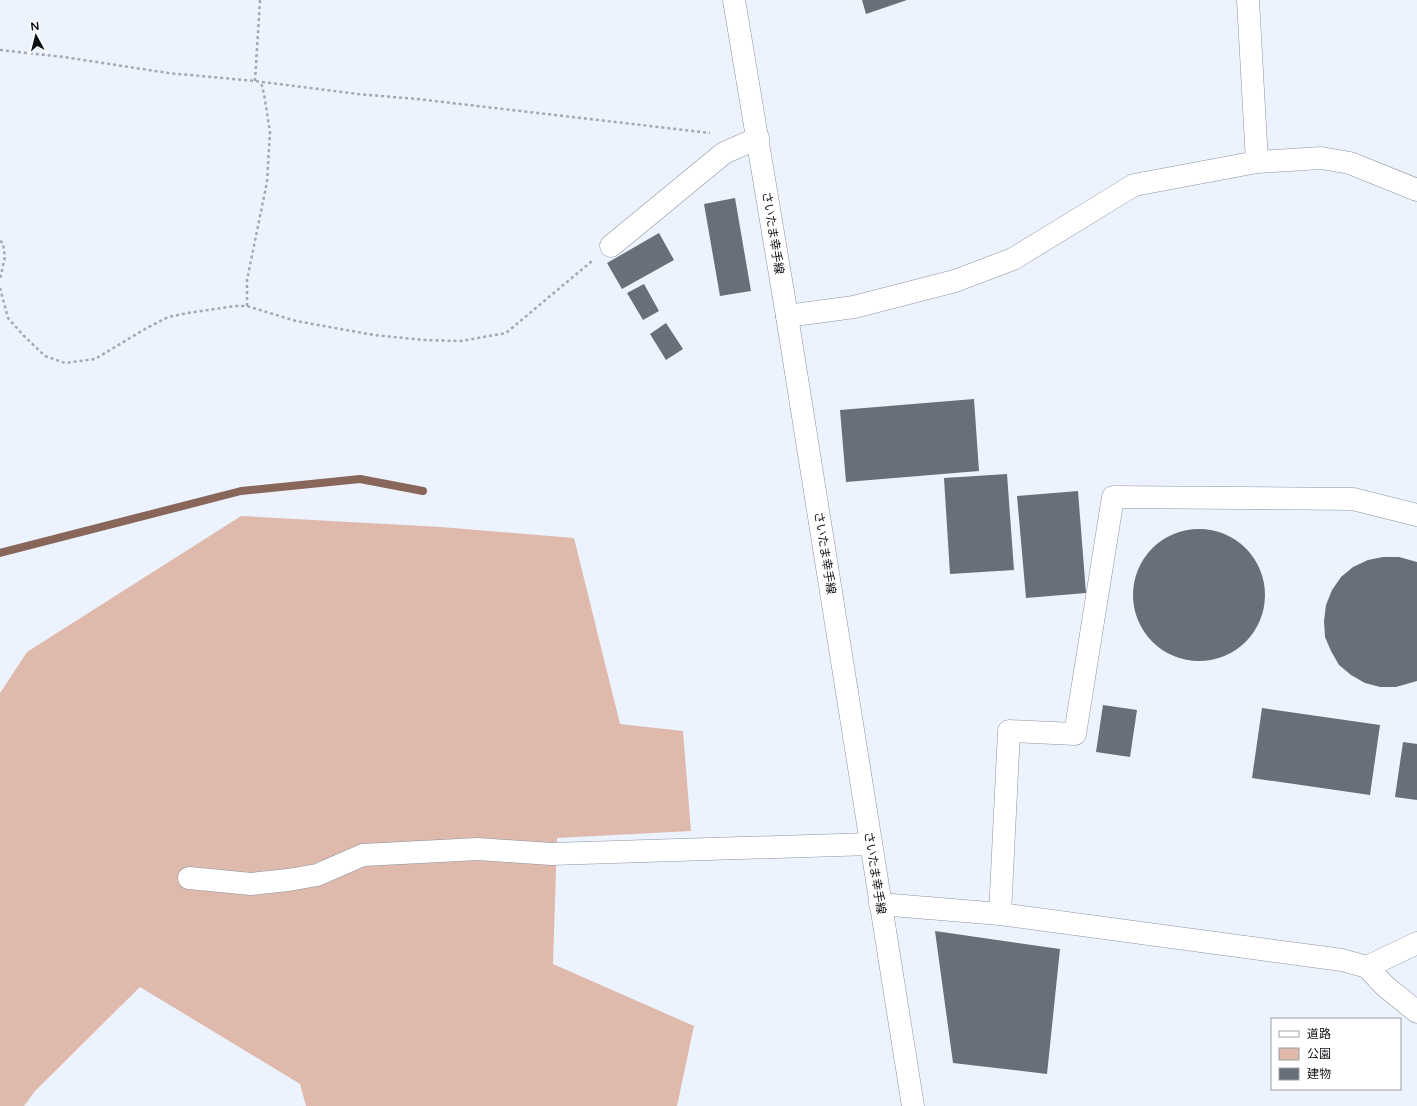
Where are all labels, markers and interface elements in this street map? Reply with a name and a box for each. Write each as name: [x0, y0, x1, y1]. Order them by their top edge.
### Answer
north arrow: [16, 16, 56, 56]
text: N: [30, 20, 40, 34]
street label: さいたま幸手線: [760, 191, 786, 275]
street label: さいたま幸手線: [812, 511, 838, 595]
street label: さいたま幸手線: [862, 831, 888, 915]
legend: [1271, 1018, 1401, 1090]
text: 道路: [1307, 1027, 1331, 1041]
text: 公園: [1307, 1047, 1331, 1061]
text: 建物: [1307, 1067, 1331, 1081]

